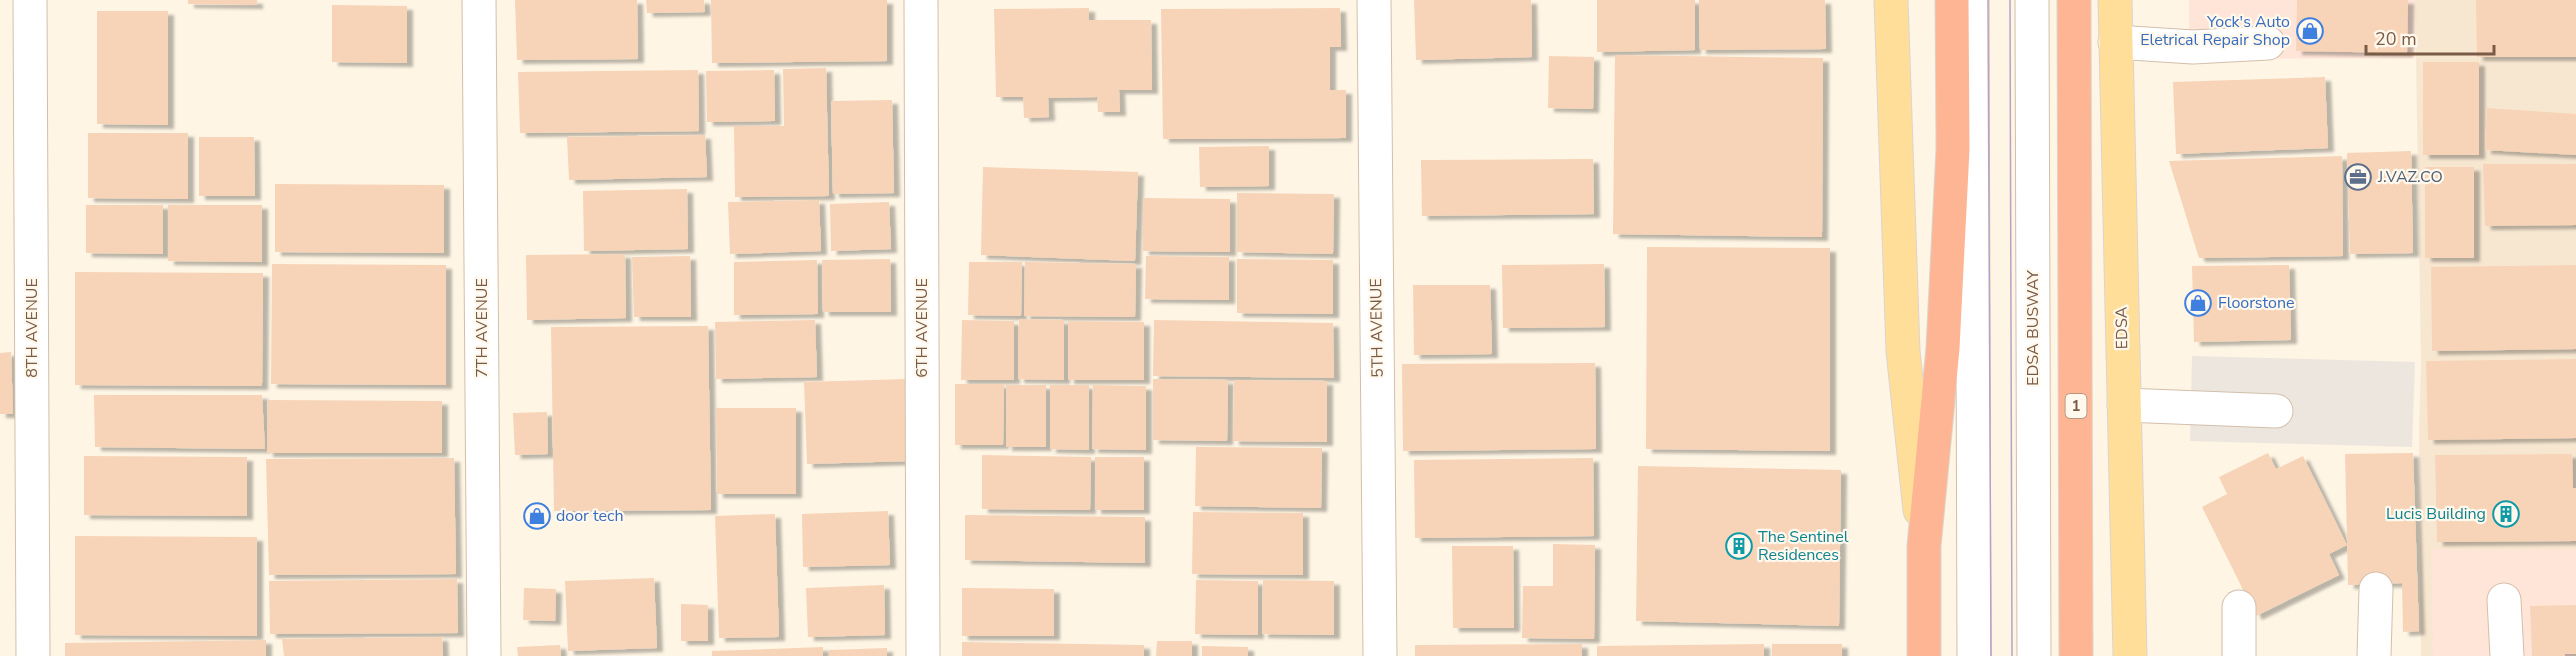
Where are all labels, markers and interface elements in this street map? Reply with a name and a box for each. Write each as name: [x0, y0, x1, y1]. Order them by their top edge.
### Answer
place label: Yock's Auto Eletrical Repair Shop: [2140, 11, 2290, 51]
shop icon: Yock's Auto Eletrical Repair Shop: [2295, 16, 2325, 46]
scale bar: [2366, 18, 2494, 56]
text: 20 m: [2375, 27, 2417, 51]
office icon: J.VAZ.CO: [2343, 162, 2373, 192]
place label: J.VAZ.CO: [2377, 166, 2443, 188]
street label: EDSA BUSWAY: [2022, 270, 2044, 386]
street label: 8TH AVENUE: [21, 278, 43, 378]
street label: 7TH AVENUE: [471, 278, 493, 378]
street label: 6TH AVENUE: [911, 278, 933, 378]
street label: 5TH AVENUE: [1365, 278, 1389, 378]
shop icon: Floorstone: [2183, 288, 2213, 318]
place label: Floorstone: [2218, 292, 2295, 314]
street label: EDSA: [2111, 306, 2133, 350]
road number: 1: [2066, 394, 2086, 418]
building icon: Lucis Building: [2491, 499, 2521, 529]
shop icon: door tech: [522, 501, 552, 531]
place label: Lucis Building: [2386, 503, 2486, 525]
place label: door tech: [556, 505, 624, 527]
place label: The Sentinel Residences: [1758, 526, 1849, 566]
building icon: The Sentinel Residences: [1724, 531, 1754, 561]

